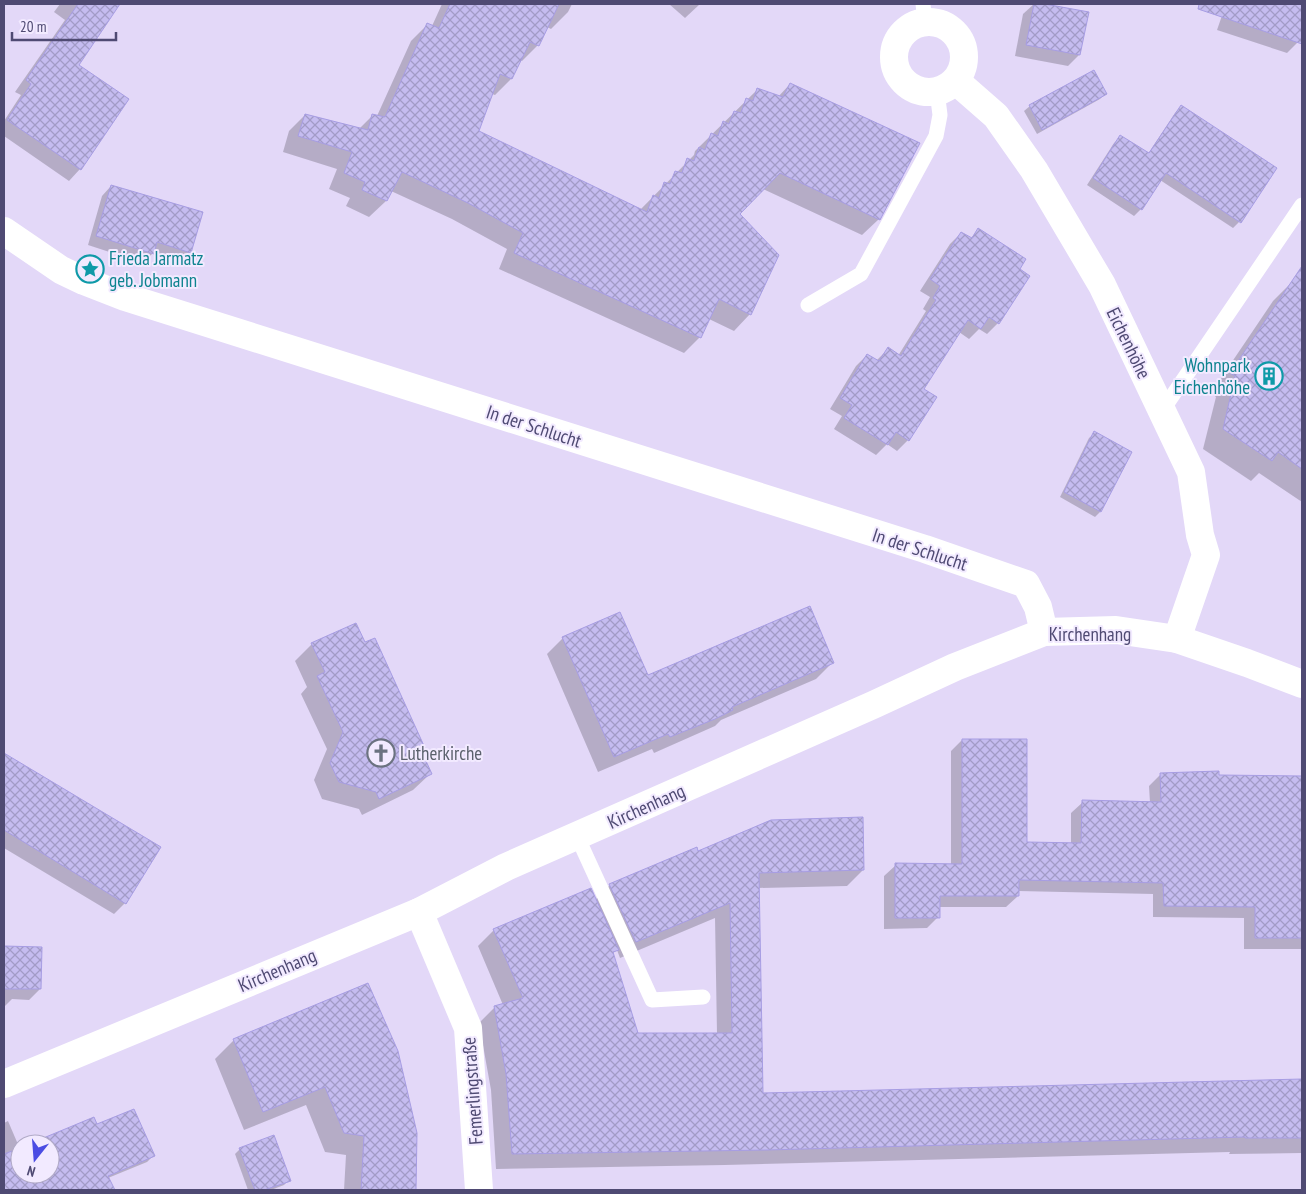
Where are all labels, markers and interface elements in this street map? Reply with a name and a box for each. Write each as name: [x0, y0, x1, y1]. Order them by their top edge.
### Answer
scale bar: [12, 10, 116, 42]
text: 20 m: [20, 17, 46, 36]
place label: Frieda Jarmatz geb. Jobmann: [109, 246, 203, 292]
place icon: Frieda Jarmatz geb. Jobmann: [75, 254, 105, 284]
street label: Eichenhöhe: [1101, 303, 1157, 383]
place label: Wohnpark Eichenhöhe: [1174, 353, 1251, 399]
building icon: Wohnpark Eichenhöhe: [1254, 361, 1284, 391]
street label: In der Schlucht: [484, 399, 585, 453]
street label: In der Schlucht: [870, 522, 971, 576]
street label: Kirchenhang: [1049, 622, 1131, 646]
church icon: Lutherkirche: [366, 738, 396, 768]
place label: Lutherkirche: [400, 741, 482, 765]
street label: Kirchenhang: [603, 778, 689, 834]
street label: Kirchenhang: [234, 943, 320, 997]
street label: Femerlingstraße: [456, 1036, 488, 1146]
north arrow: [10, 1134, 60, 1184]
text: N: [25, 1162, 37, 1181]

